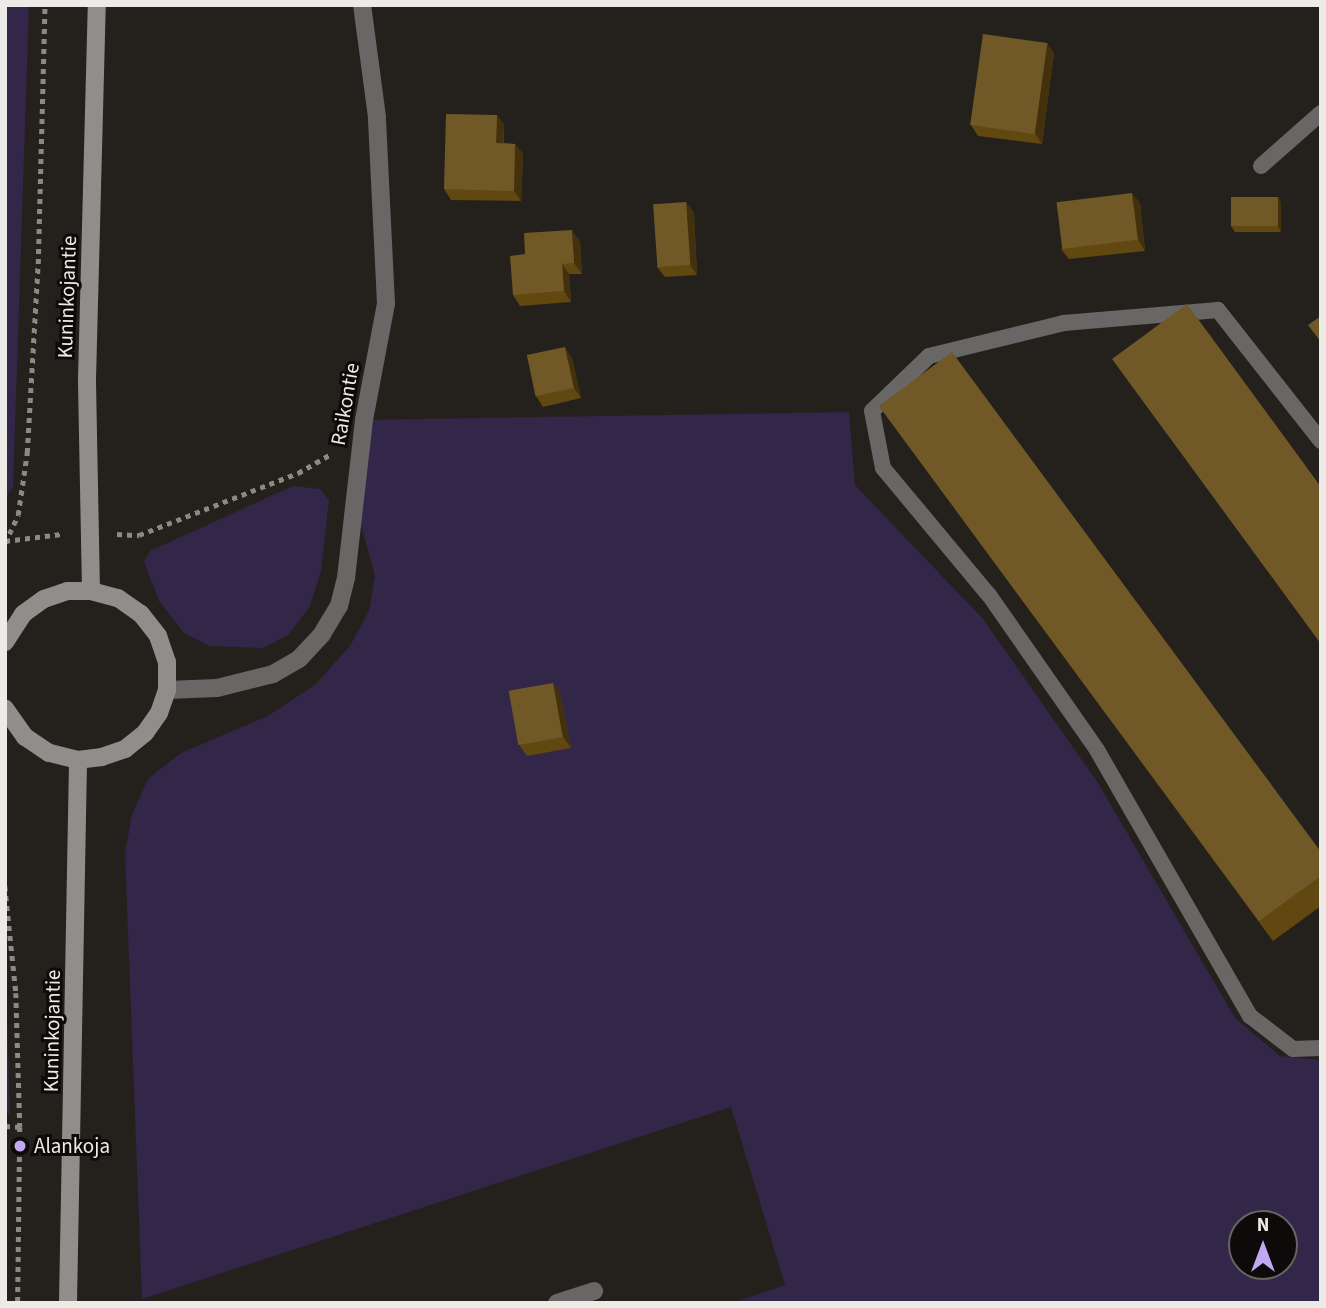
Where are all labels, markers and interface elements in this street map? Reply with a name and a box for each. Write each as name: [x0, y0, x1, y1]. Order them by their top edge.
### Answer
street label: Kuninkojantie: [52, 235, 82, 359]
street label: Raikontie: [325, 361, 365, 447]
street label: Kuninkojantie: [38, 969, 66, 1093]
place label: Alankoja: [34, 1133, 110, 1159]
marker: Alankoja: [12, 1138, 28, 1154]
north arrow: [1228, 1210, 1298, 1280]
text: N: [1257, 1212, 1269, 1239]

